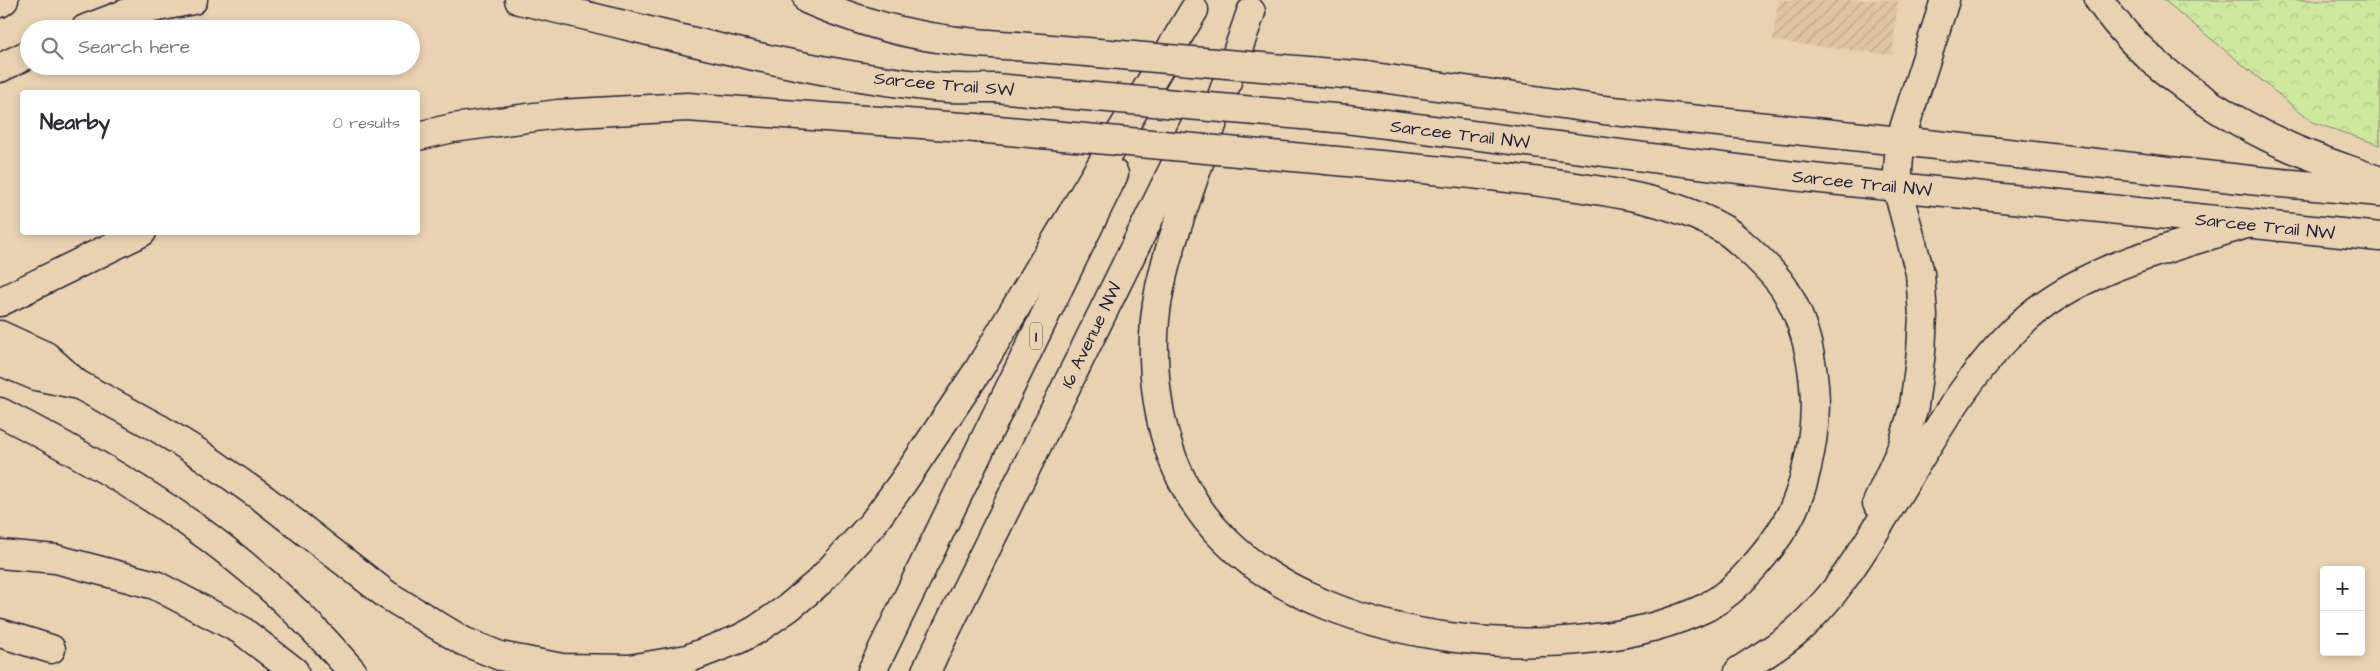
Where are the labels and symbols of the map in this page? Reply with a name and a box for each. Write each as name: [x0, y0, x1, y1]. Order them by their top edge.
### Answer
street label: Sarcee Trail SW: [873, 66, 1015, 103]
street label: Sarcee Trail NW: [1389, 114, 1531, 155]
street label: Sarcee Trail NW: [1791, 164, 1933, 203]
street label: Sarcee Trail NW: [2194, 207, 2336, 246]
street label: 16 Avenue NW: [1055, 278, 1128, 392]
road number: 1: [1030, 322, 1042, 350]

